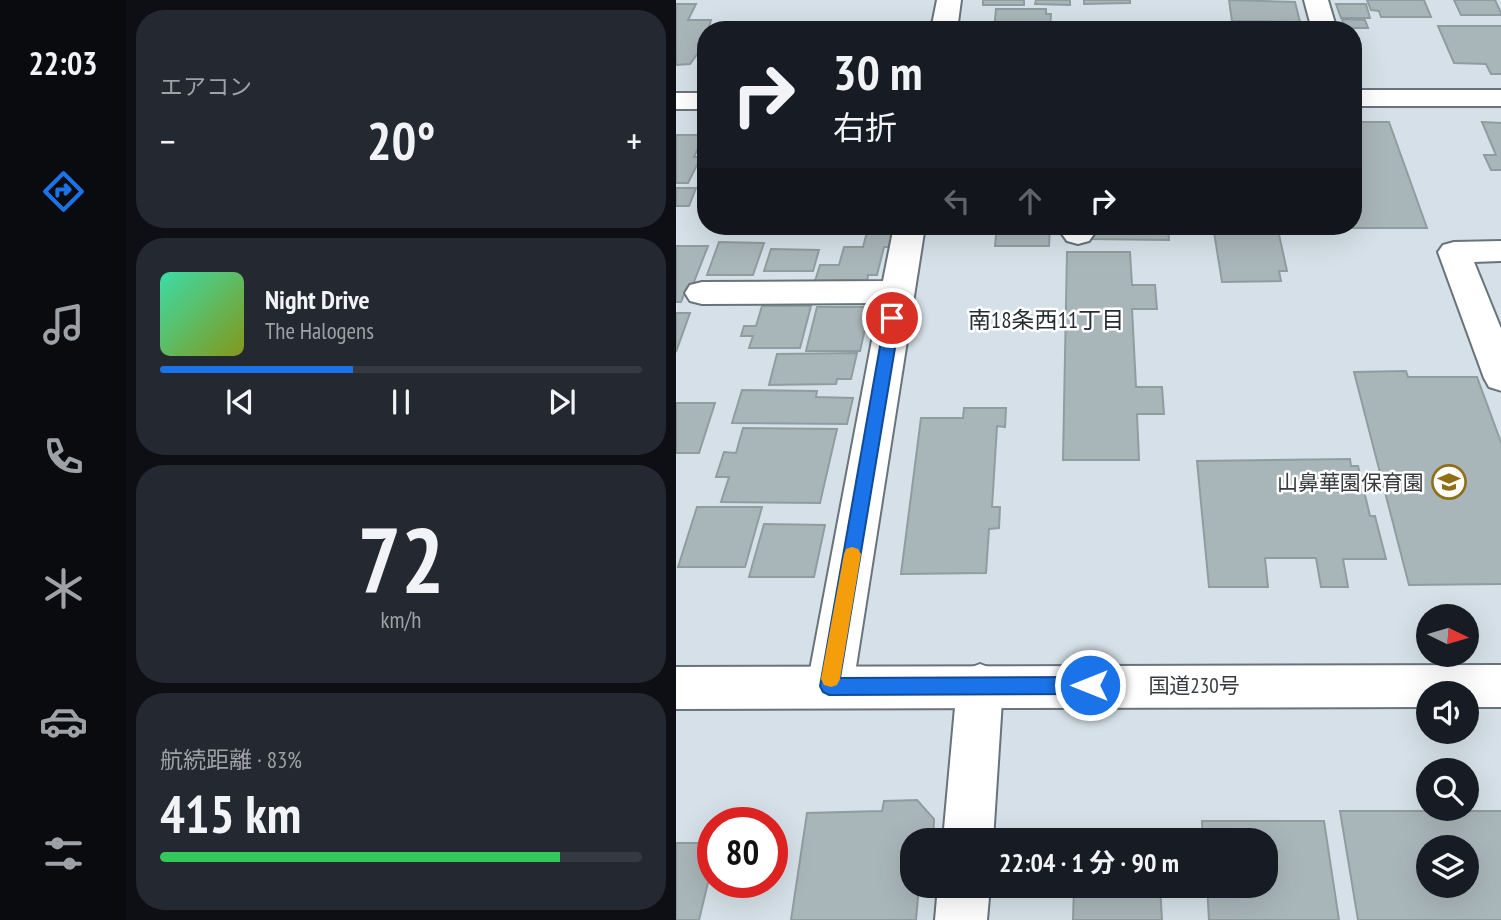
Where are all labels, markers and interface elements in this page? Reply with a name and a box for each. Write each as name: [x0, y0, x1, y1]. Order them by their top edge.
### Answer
text: 30 m: [833, 40, 922, 104]
text: 22:03: [28, 42, 98, 84]
icon: right: [718, 49, 809, 140]
text: エアコン: [160, 72, 252, 101]
text: 右折: [833, 106, 897, 148]
text: 20°: [367, 107, 435, 174]
text: −: [160, 116, 176, 165]
text: +: [626, 116, 642, 165]
icon: directions: [39, 167, 88, 216]
icon: left: [938, 182, 976, 220]
icon: ahead: [1011, 182, 1049, 220]
icon: right: [1084, 182, 1122, 220]
text: Night Drive: [265, 283, 370, 316]
pin: [862, 288, 922, 348]
icon: arrive: [873, 299, 911, 337]
icon: music: [39, 300, 88, 349]
district label: 南18条西11丁目: [968, 305, 1124, 334]
text: The Halogens: [265, 316, 374, 345]
icon: previous: [221, 383, 259, 421]
icon: pause: [382, 383, 420, 421]
icon: next: [543, 383, 581, 421]
icon: phone: [39, 432, 88, 481]
school or university icon: 山鼻華園保育園: [1430, 463, 1468, 501]
place label: 山鼻華園保育園: [1277, 469, 1424, 496]
text: 72: [358, 500, 445, 618]
icon: climate: [39, 564, 88, 613]
north arrow: [1416, 604, 1479, 667]
map controls: [1416, 604, 1479, 898]
text: km/h: [381, 605, 421, 634]
position arrow: [1053, 648, 1127, 722]
street label: 国道230号: [1148, 672, 1240, 699]
button: sound: [1416, 681, 1479, 744]
icon: car: [39, 697, 88, 746]
text: 航続距離 · 83%: [160, 745, 302, 774]
button: search: [1416, 758, 1479, 821]
text: 415 km: [160, 780, 301, 847]
speed limit sign: 80: [697, 807, 788, 898]
icon: filters: [39, 829, 88, 878]
button: layers: [1416, 835, 1479, 898]
text: 22:04 · 1 分 · 90 m: [999, 846, 1179, 879]

